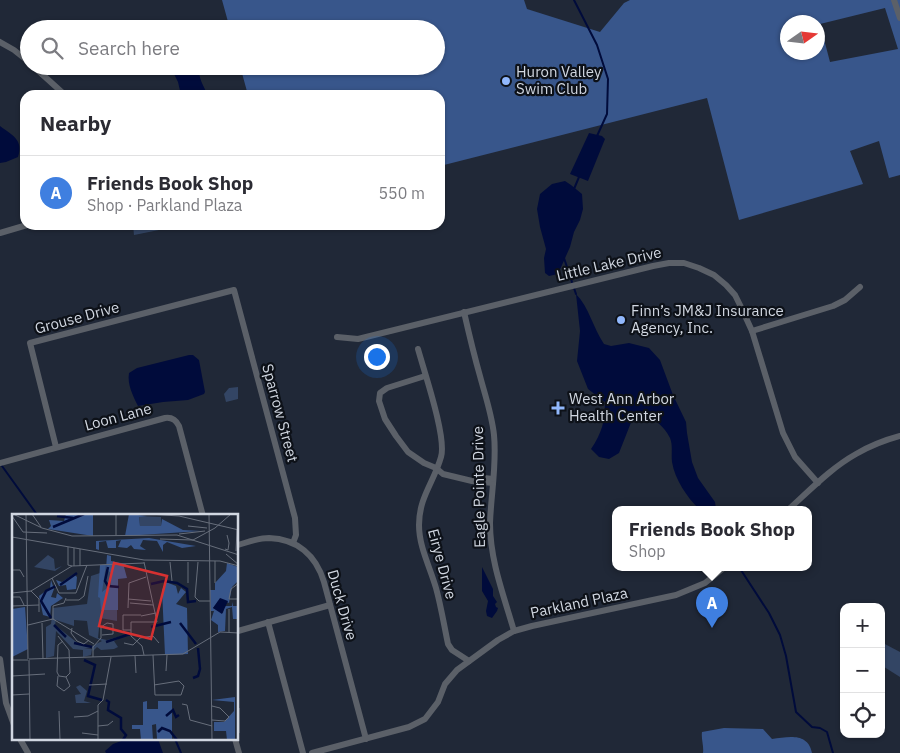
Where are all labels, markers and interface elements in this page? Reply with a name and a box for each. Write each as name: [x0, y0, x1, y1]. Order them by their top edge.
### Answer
north arrow: [780, 15, 825, 60]
search box: [20, 20, 445, 75]
icon: search: [38, 34, 66, 62]
text: Search here: [78, 36, 180, 60]
place label: Huron Valley Swim Club: [516, 62, 602, 98]
marker: Huron Valley Swim Club: [500, 75, 512, 87]
text: Nearby: [40, 109, 111, 137]
text: Friends Book Shop: [87, 171, 253, 195]
text: A: [51, 183, 61, 203]
text: 550 m: [378, 183, 425, 203]
text: Shop · Parkland Plaza: [87, 195, 242, 215]
street label: Little Lake Drive: [554, 242, 663, 285]
street label: Grouse Drive: [33, 297, 121, 338]
place label: Finn’s JM&J Insurance Agency, Inc.: [631, 301, 784, 337]
marker: Finn’s JM&J Insurance Agency, Inc.: [615, 314, 627, 326]
your location: [364, 344, 390, 370]
street label: Sparrow Street: [258, 362, 303, 464]
place label: West Ann Arbor Health Center: [569, 389, 675, 425]
street label: Loon Lane: [82, 398, 153, 435]
marker: West Ann Arbor Health Center: [551, 401, 565, 415]
street label: Eagle Pointe Drive: [468, 426, 489, 548]
popup: [612, 506, 812, 571]
inset map: [12, 514, 239, 740]
text: Friends Book Shop: [629, 517, 795, 541]
street label: Eirye Drive: [424, 527, 461, 601]
text: Shop: [629, 541, 665, 561]
street label: Duck Drive: [323, 567, 362, 642]
street label: Parkland Plaza: [528, 583, 629, 622]
pin: A: [696, 587, 728, 628]
map controls: [840, 603, 885, 738]
button: +: [840, 603, 885, 648]
button: −: [840, 648, 885, 693]
button: locate: [840, 693, 885, 738]

